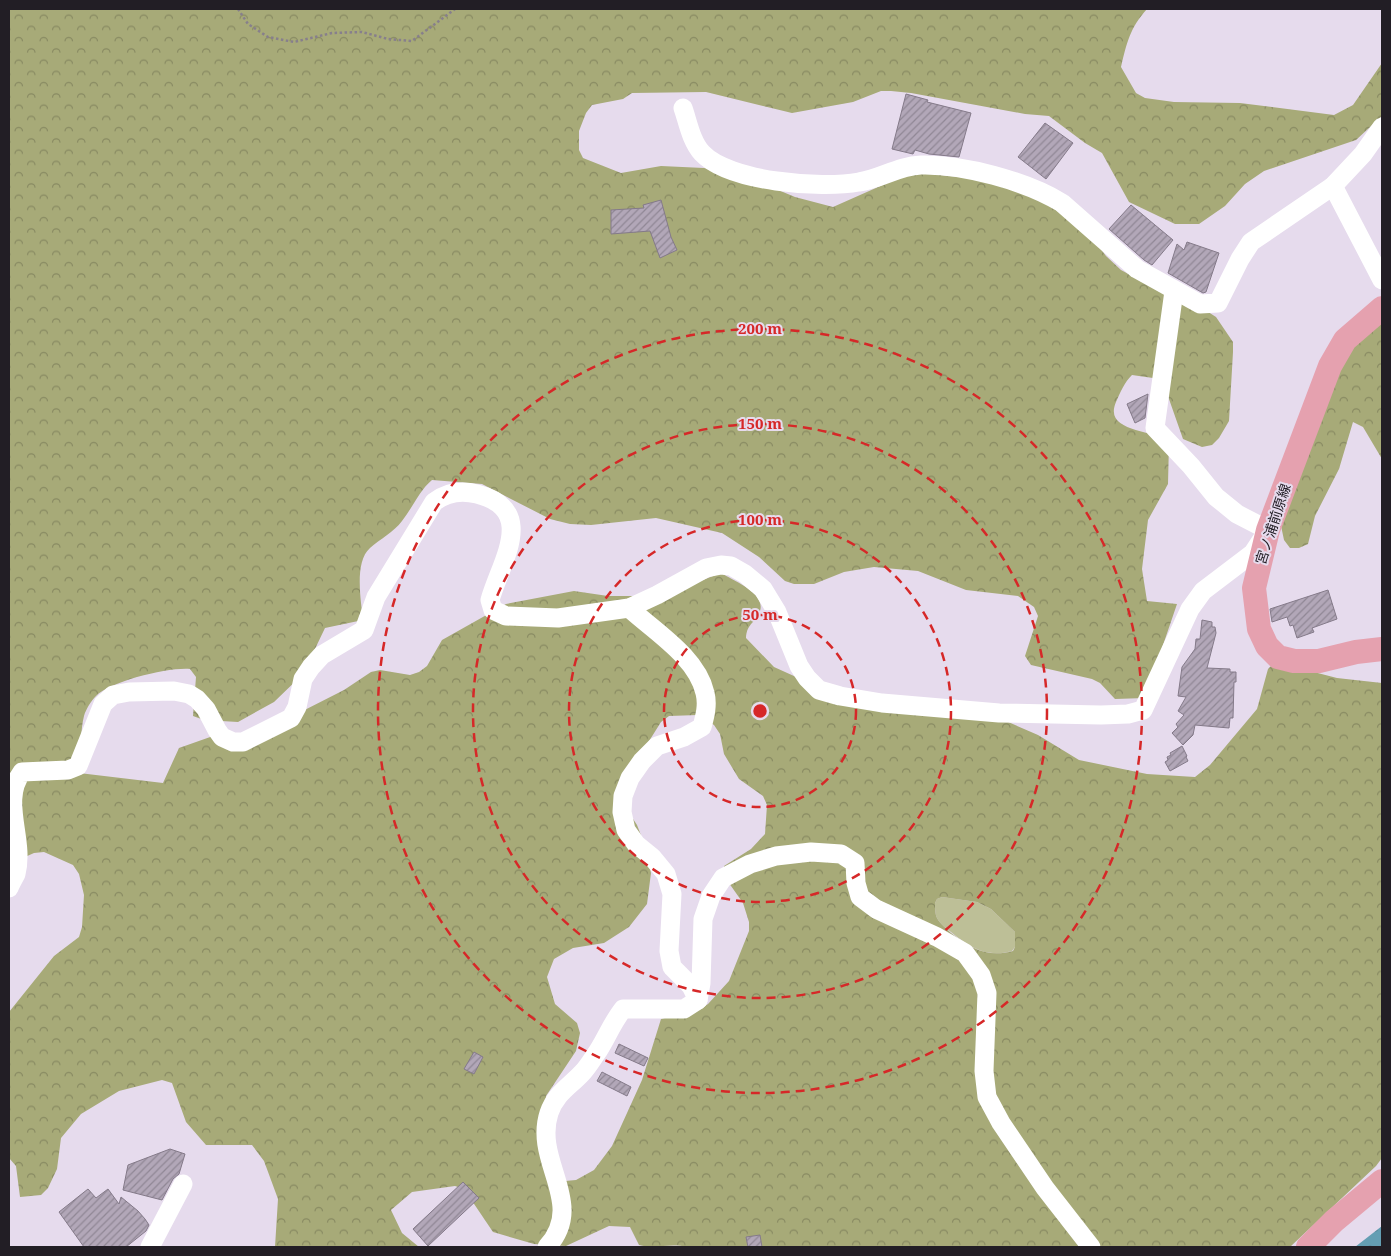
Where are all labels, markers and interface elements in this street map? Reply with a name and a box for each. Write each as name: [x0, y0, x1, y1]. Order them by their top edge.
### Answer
text: 200 m: [738, 318, 782, 338]
text: 150 m: [738, 413, 782, 433]
street label: 宮ノ浦前原線: [1251, 481, 1295, 567]
text: 100 m: [738, 509, 782, 529]
text: 50 m: [742, 604, 778, 624]
centre of rings: [751, 702, 769, 720]

